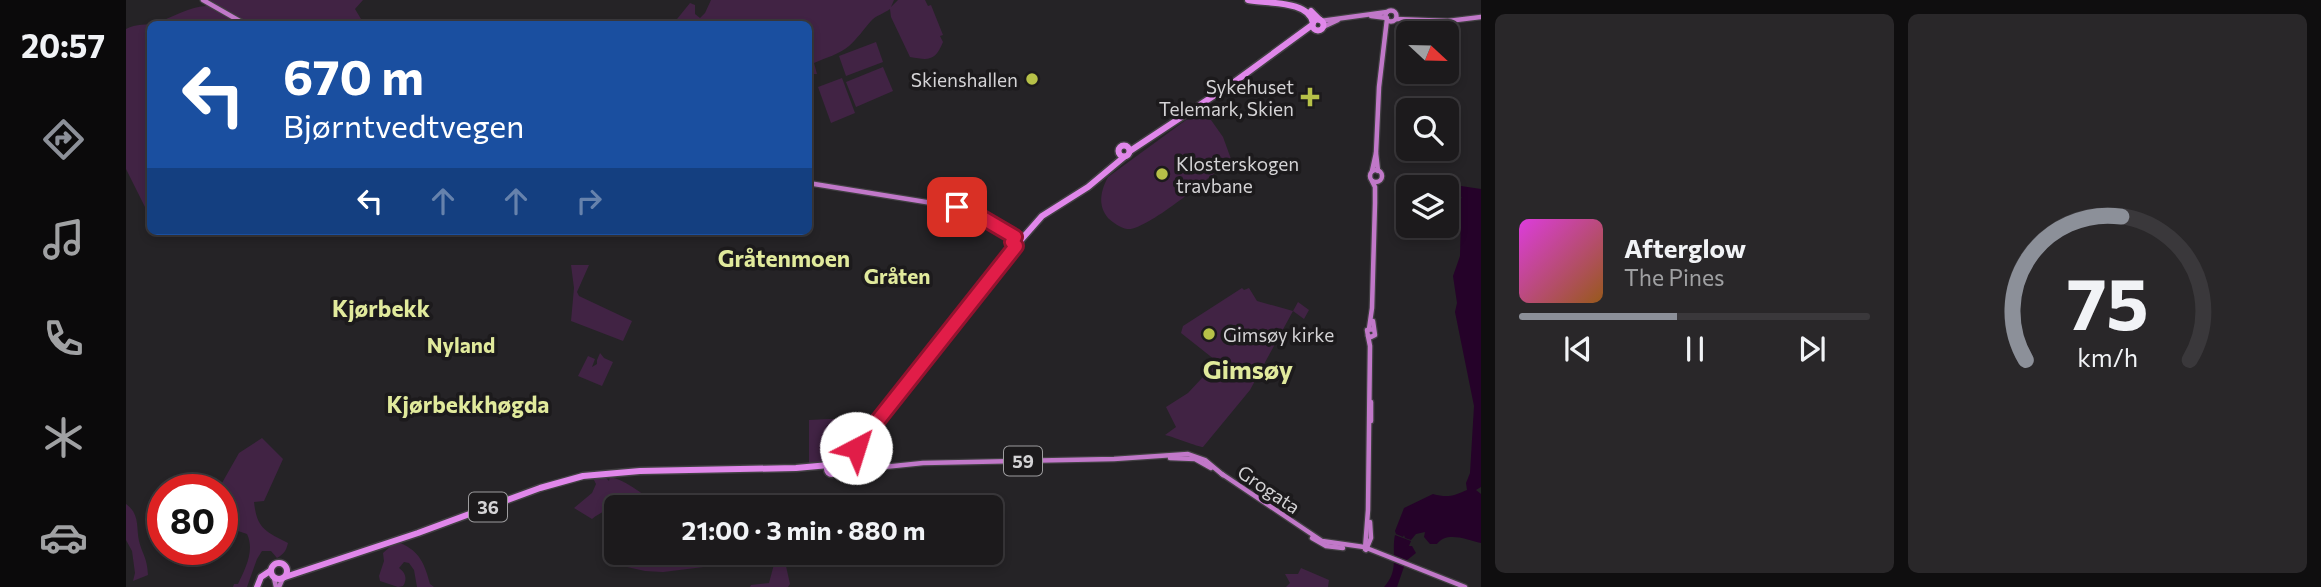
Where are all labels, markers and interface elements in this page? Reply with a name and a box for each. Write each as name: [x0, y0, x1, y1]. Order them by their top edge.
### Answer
north arrow: [1396, 21, 1460, 84]
map controls: [1396, 21, 1459, 238]
text: 20:57: [21, 25, 105, 65]
text: 670 m: [283, 45, 424, 105]
icon: left: [168, 49, 259, 140]
place label: Skienshallen: [911, 68, 1018, 91]
marker: Skienshallen: [1024, 71, 1040, 87]
place label: Sykehuset Telemark, Skien: [1159, 75, 1294, 120]
marker: Sykehuset Telemark, Skien: [1300, 87, 1320, 107]
button: search: [1396, 98, 1459, 161]
text: Bjørntvedtvegen: [283, 105, 524, 145]
icon: directions: [39, 115, 88, 164]
place label: Klosterskogen travbane: [1176, 152, 1299, 197]
marker: Klosterskogen travbane: [1154, 166, 1170, 182]
button: layers: [1396, 175, 1459, 238]
pin: [927, 177, 987, 237]
icon: left: [351, 182, 389, 220]
icon: ahead: [424, 182, 462, 220]
icon: ahead: [497, 182, 535, 220]
icon: right: [570, 182, 608, 220]
icon: arrive: [938, 188, 976, 226]
icon: music: [39, 215, 88, 264]
text: Afterglow: [1624, 232, 1746, 263]
district label: Gråtenmoen: [718, 244, 850, 272]
text: 75: [2067, 256, 2149, 345]
district label: Gråten: [864, 263, 930, 288]
text: The Pines: [1624, 263, 1725, 291]
district label: Kjørbekk: [332, 294, 430, 322]
icon: phone: [39, 314, 88, 363]
place label: Gimsøy kirke: [1223, 323, 1334, 346]
marker: Gimsøy kirke: [1201, 326, 1217, 342]
icon: previous: [1559, 330, 1597, 368]
icon: pause: [1676, 330, 1714, 368]
icon: next: [1793, 330, 1831, 368]
district label: Nyland: [427, 332, 495, 357]
text: km/h: [2077, 341, 2138, 371]
district label: Gimsøy: [1203, 353, 1293, 384]
district label: Kjørbekkhøgda: [387, 390, 549, 418]
position arrow: [819, 411, 893, 485]
icon: climate: [39, 413, 88, 462]
road number: 59: [1004, 447, 1042, 476]
street label: Grogata: [1233, 460, 1305, 518]
speed limit sign: 80: [147, 474, 238, 565]
road number: 36: [469, 492, 507, 522]
icon: car: [39, 513, 88, 562]
text: 21:00 · 3 min · 880 m: [682, 514, 925, 545]

